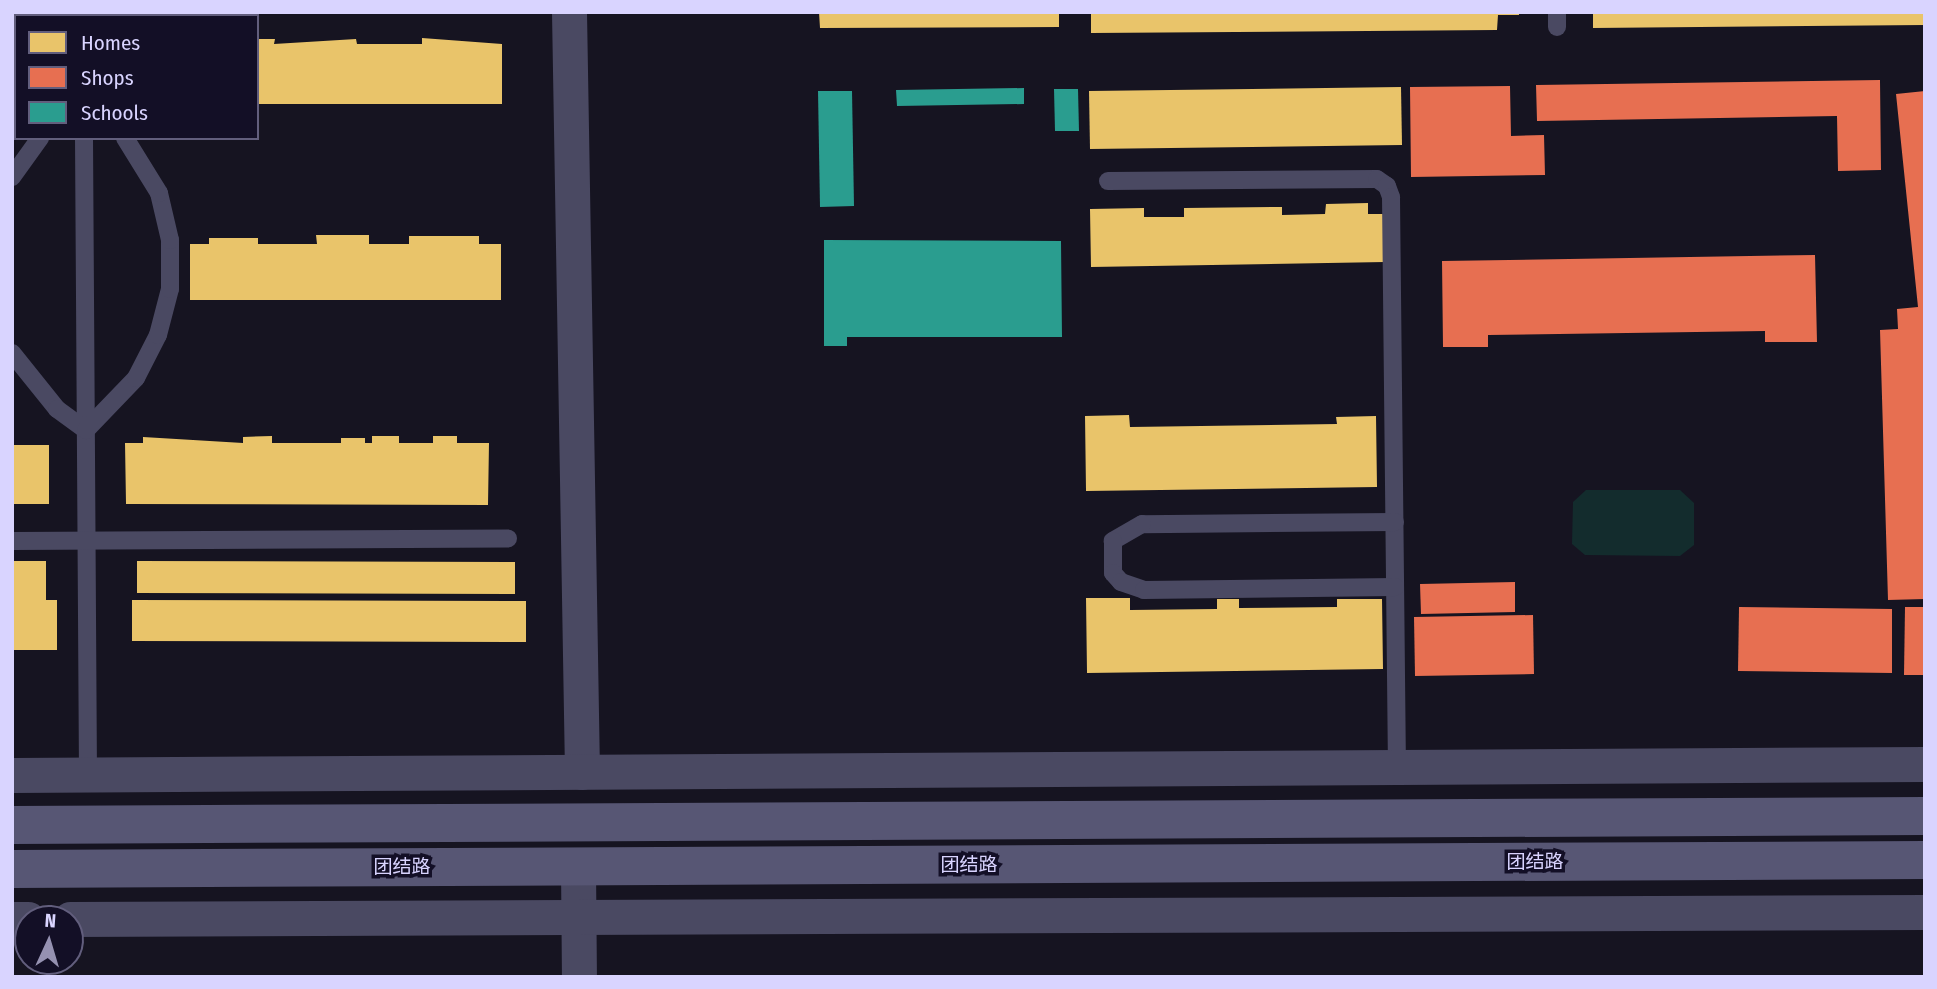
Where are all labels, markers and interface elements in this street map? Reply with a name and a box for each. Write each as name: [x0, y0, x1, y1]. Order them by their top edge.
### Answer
legend: [14, 14, 259, 140]
text: Homes: [81, 30, 140, 56]
text: Shops: [81, 65, 134, 91]
text: Schools: [81, 100, 148, 126]
street label: 团结路: [1507, 851, 1563, 873]
street label: 团结路: [941, 854, 997, 876]
street label: 团结路: [374, 856, 430, 878]
north arrow: [14, 905, 84, 975]
text: N: [44, 909, 57, 932]

